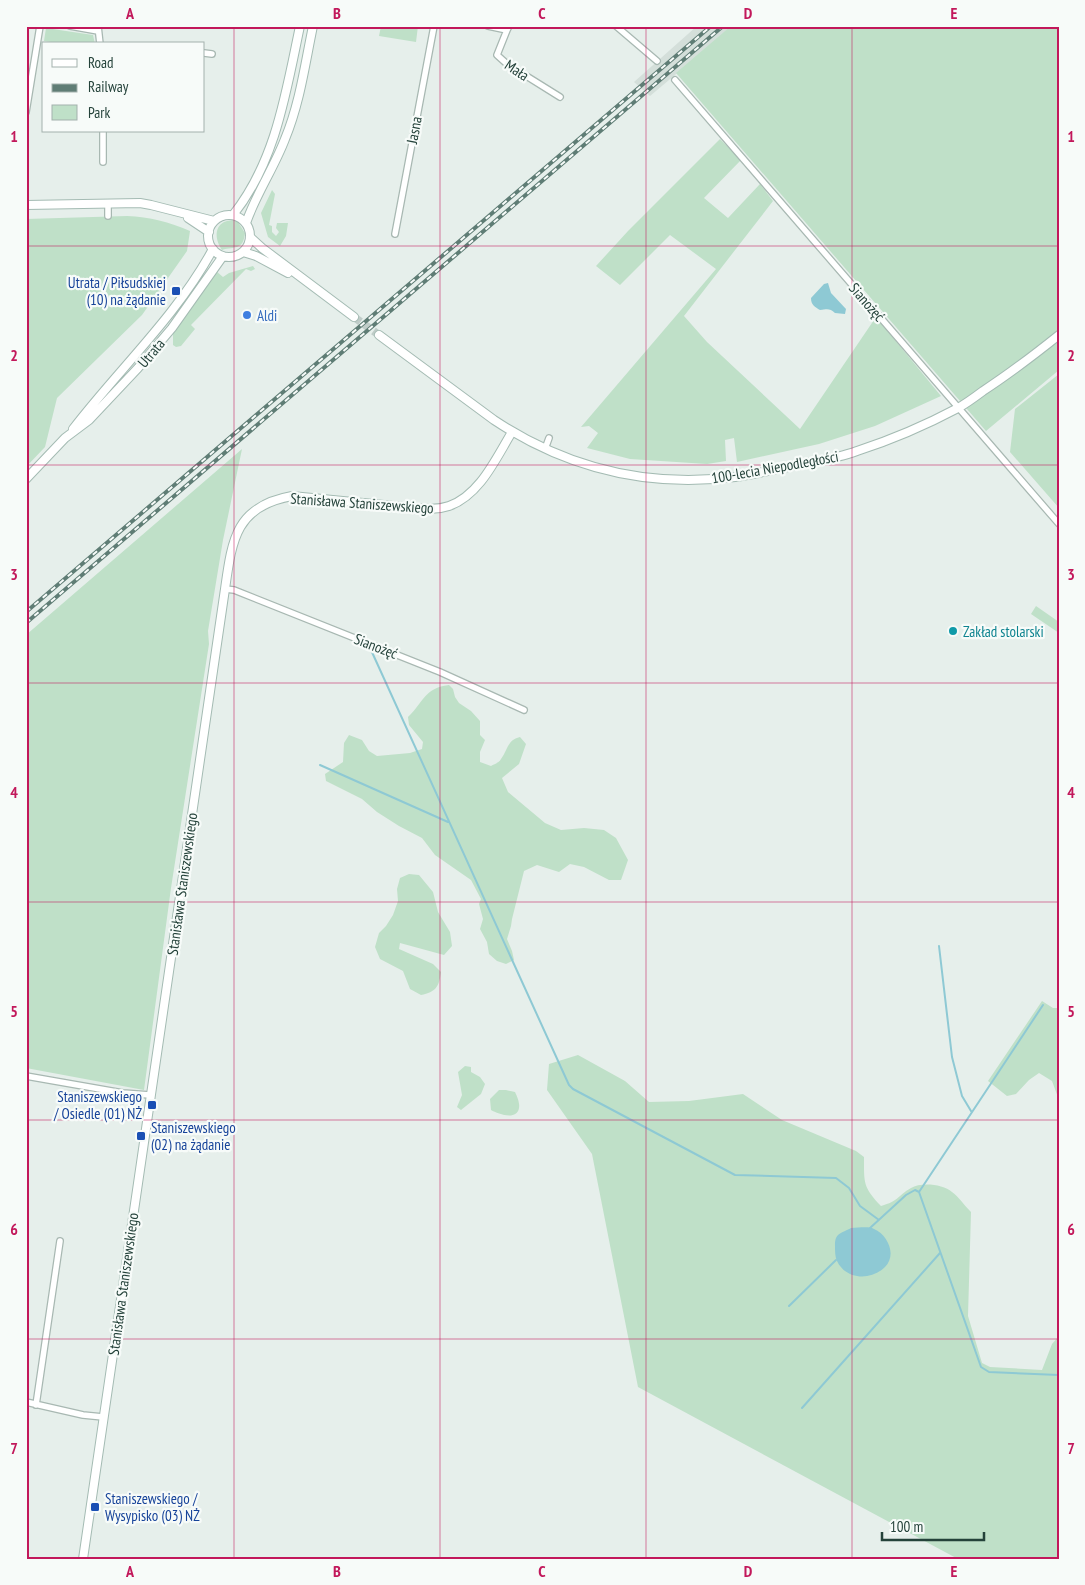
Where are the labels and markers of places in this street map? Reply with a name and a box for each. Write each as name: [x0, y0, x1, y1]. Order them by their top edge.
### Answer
place label: Utrata / Piłsudskiej (10) na żądanie: [68, 273, 166, 309]
marker: Utrata / Piłsudskiej (10) na żądanie: [170, 285, 182, 297]
place label: Aldi: [257, 306, 277, 325]
marker: Aldi: [241, 309, 253, 321]
place label: Zakład stolarski: [963, 622, 1044, 641]
marker: Zakład stolarski: [947, 625, 959, 637]
place label: Staniszewskiego / Osiedle (01) NŻ: [53, 1087, 142, 1123]
marker: Staniszewskiego / Osiedle (01) NŻ: [146, 1099, 158, 1111]
place label: Staniszewskiego (02) na żądanie: [151, 1118, 236, 1154]
marker: Staniszewskiego (02) na żądanie: [135, 1130, 147, 1142]
place label: Staniszewskiego / Wysypisko (03) NŻ: [105, 1489, 200, 1525]
marker: Staniszewskiego / Wysypisko (03) NŻ: [89, 1501, 101, 1513]

